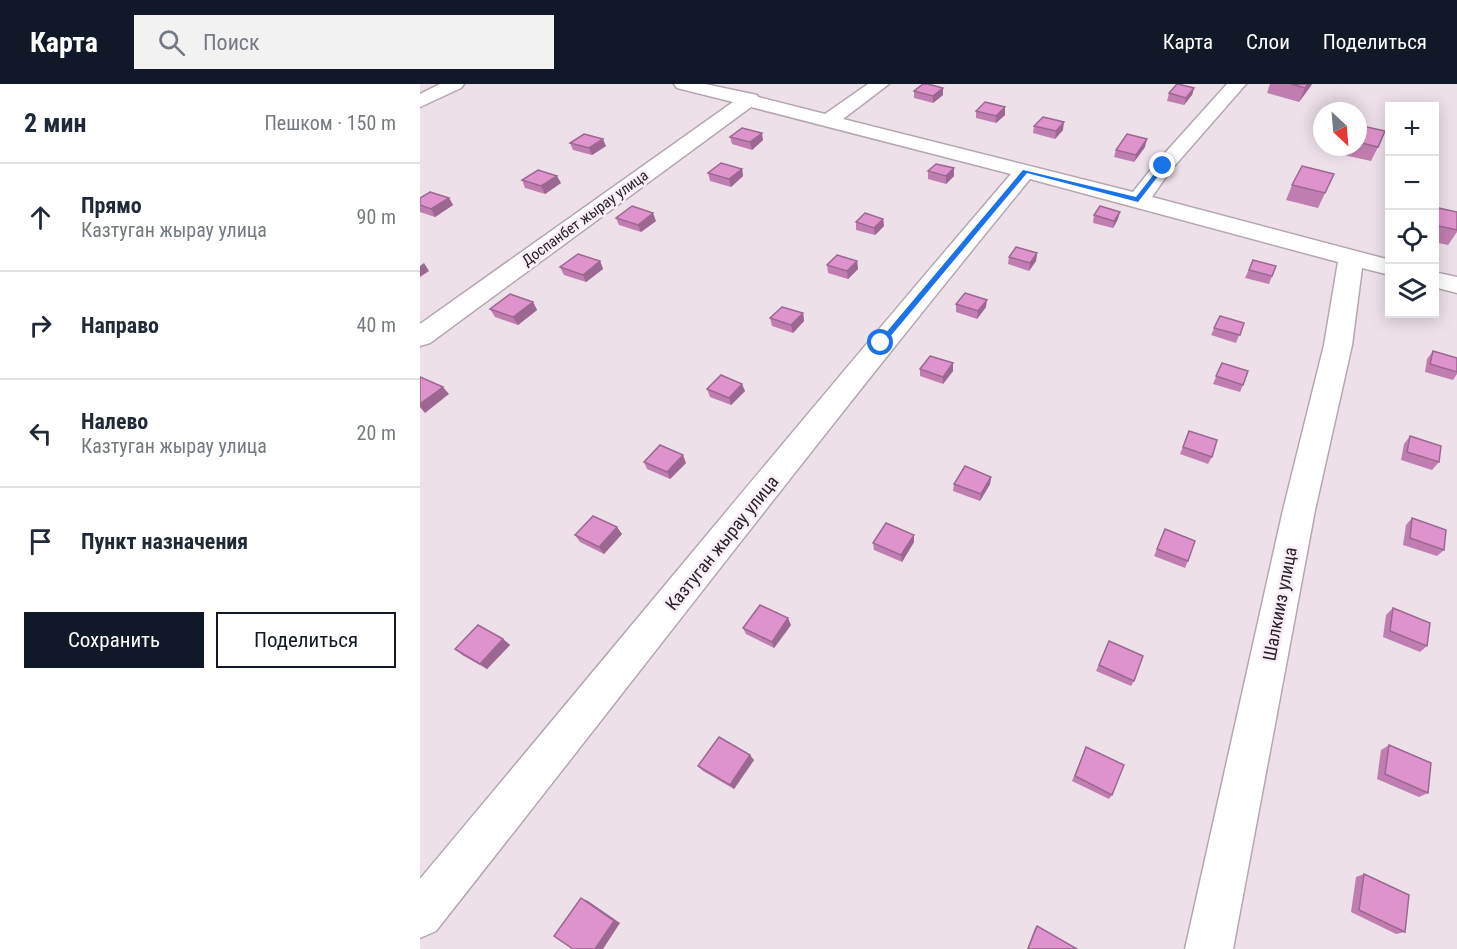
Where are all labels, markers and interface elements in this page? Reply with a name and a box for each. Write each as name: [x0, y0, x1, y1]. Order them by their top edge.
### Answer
search box: [134, 15, 554, 69]
text: Карта: [30, 26, 98, 59]
icon: search: [155, 26, 188, 59]
text: Поиск: [203, 30, 260, 55]
text: Карта: [1163, 30, 1213, 54]
text: Слои: [1246, 30, 1290, 54]
text: Поделиться: [1323, 30, 1427, 54]
north arrow: [1313, 102, 1367, 156]
map controls: [1385, 102, 1439, 318]
button: +: [1385, 102, 1439, 156]
text: 2 мин: [24, 108, 86, 138]
text: Пешком · 150 m: [264, 111, 396, 135]
route end: [1149, 152, 1175, 178]
button: −: [1385, 156, 1439, 210]
street label: Доспанбет жырау улица: [518, 166, 652, 270]
text: Прямо: [81, 193, 142, 218]
icon: ahead: [24, 201, 57, 234]
text: 90 m: [357, 205, 396, 229]
button: locate: [1385, 210, 1439, 264]
text: Казтуган жырау улица: [81, 218, 267, 242]
button: layers: [1385, 264, 1439, 318]
icon: right: [24, 309, 57, 342]
text: Направо: [81, 313, 159, 338]
text: 40 m: [357, 313, 396, 337]
route start: [867, 329, 893, 355]
text: Налево: [81, 409, 148, 434]
icon: left: [24, 417, 57, 450]
text: 20 m: [357, 421, 396, 445]
text: Казтуган жырау улица: [81, 434, 267, 458]
street label: Казтуган жырау улица: [661, 471, 782, 614]
icon: arrive: [24, 525, 57, 558]
text: Пункт назначения: [81, 529, 248, 554]
street label: Шалкииз улица: [1258, 545, 1301, 662]
button: Сохранить: [24, 612, 204, 668]
button: Поделиться: [216, 612, 396, 668]

